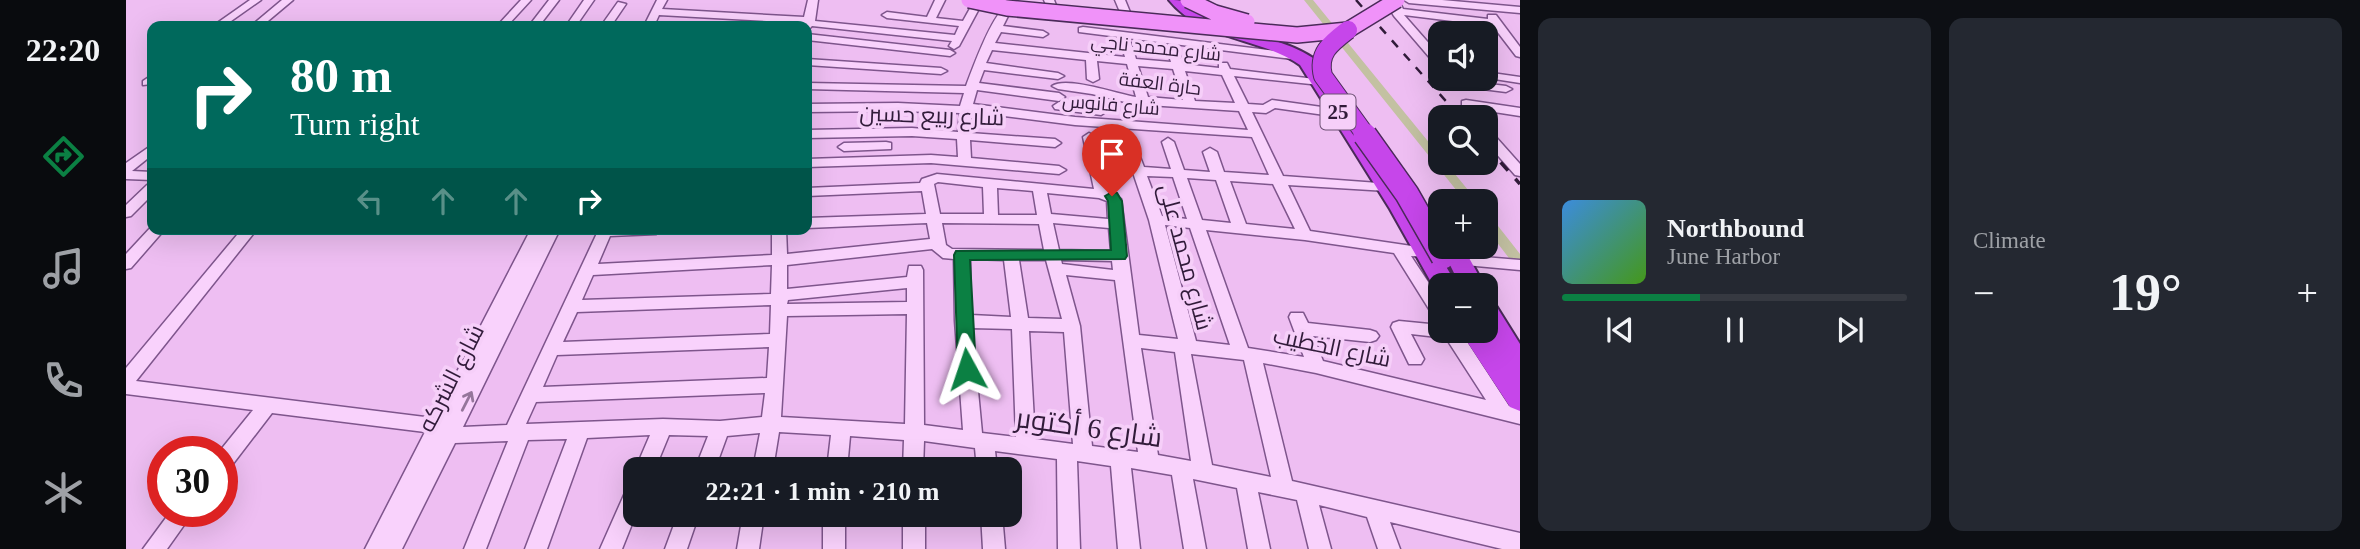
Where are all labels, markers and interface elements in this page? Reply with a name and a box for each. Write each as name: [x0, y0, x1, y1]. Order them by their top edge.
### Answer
map controls: [1428, 21, 1498, 343]
button: sound: [1428, 21, 1498, 91]
street label: شارع محمد ناجي: [1089, 30, 1222, 69]
text: 22:20: [26, 32, 100, 68]
text: 80 m: [290, 48, 392, 103]
icon: right: [175, 49, 266, 140]
street label: حارة العفة: [1118, 68, 1202, 100]
street label: شارع فانوس: [1061, 90, 1161, 122]
road number: 25: [1320, 94, 1356, 130]
street label: شارع ربيع حسين: [859, 100, 1005, 134]
button: search: [1428, 105, 1498, 175]
text: Turn right: [290, 106, 420, 142]
pin: [1082, 124, 1142, 196]
icon: directions: [39, 132, 88, 181]
icon: arrive: [1093, 135, 1131, 173]
street label: شارع محمد على: [1151, 181, 1217, 334]
icon: left: [351, 182, 389, 220]
icon: ahead: [424, 182, 462, 220]
icon: ahead: [497, 182, 535, 220]
icon: right: [570, 182, 608, 220]
button: +: [1428, 189, 1498, 259]
text: Northbound: [1667, 214, 1804, 243]
text: Climate: [1973, 228, 2046, 253]
icon: music: [39, 244, 88, 293]
text: June Harbor: [1667, 244, 1780, 269]
text: 19°: [2109, 264, 2182, 321]
text: −: [1973, 272, 1994, 314]
text: +: [2297, 272, 2318, 314]
button: −: [1428, 273, 1498, 343]
icon: previous: [1601, 311, 1639, 349]
icon: pause: [1716, 311, 1754, 349]
icon: next: [1831, 311, 1869, 349]
street label: شارع الشركه: [414, 321, 492, 437]
street label: شارع الخطيب: [1270, 323, 1393, 375]
position arrow: [930, 332, 1004, 406]
icon: phone: [39, 356, 88, 405]
one-way arrow: [460, 391, 474, 412]
street label: شارع 6 أكتوبر: [1011, 400, 1164, 456]
speed limit sign: 30: [147, 436, 238, 527]
icon: climate: [39, 468, 88, 517]
text: 22:21 · 1 min · 210 m: [706, 477, 940, 506]

